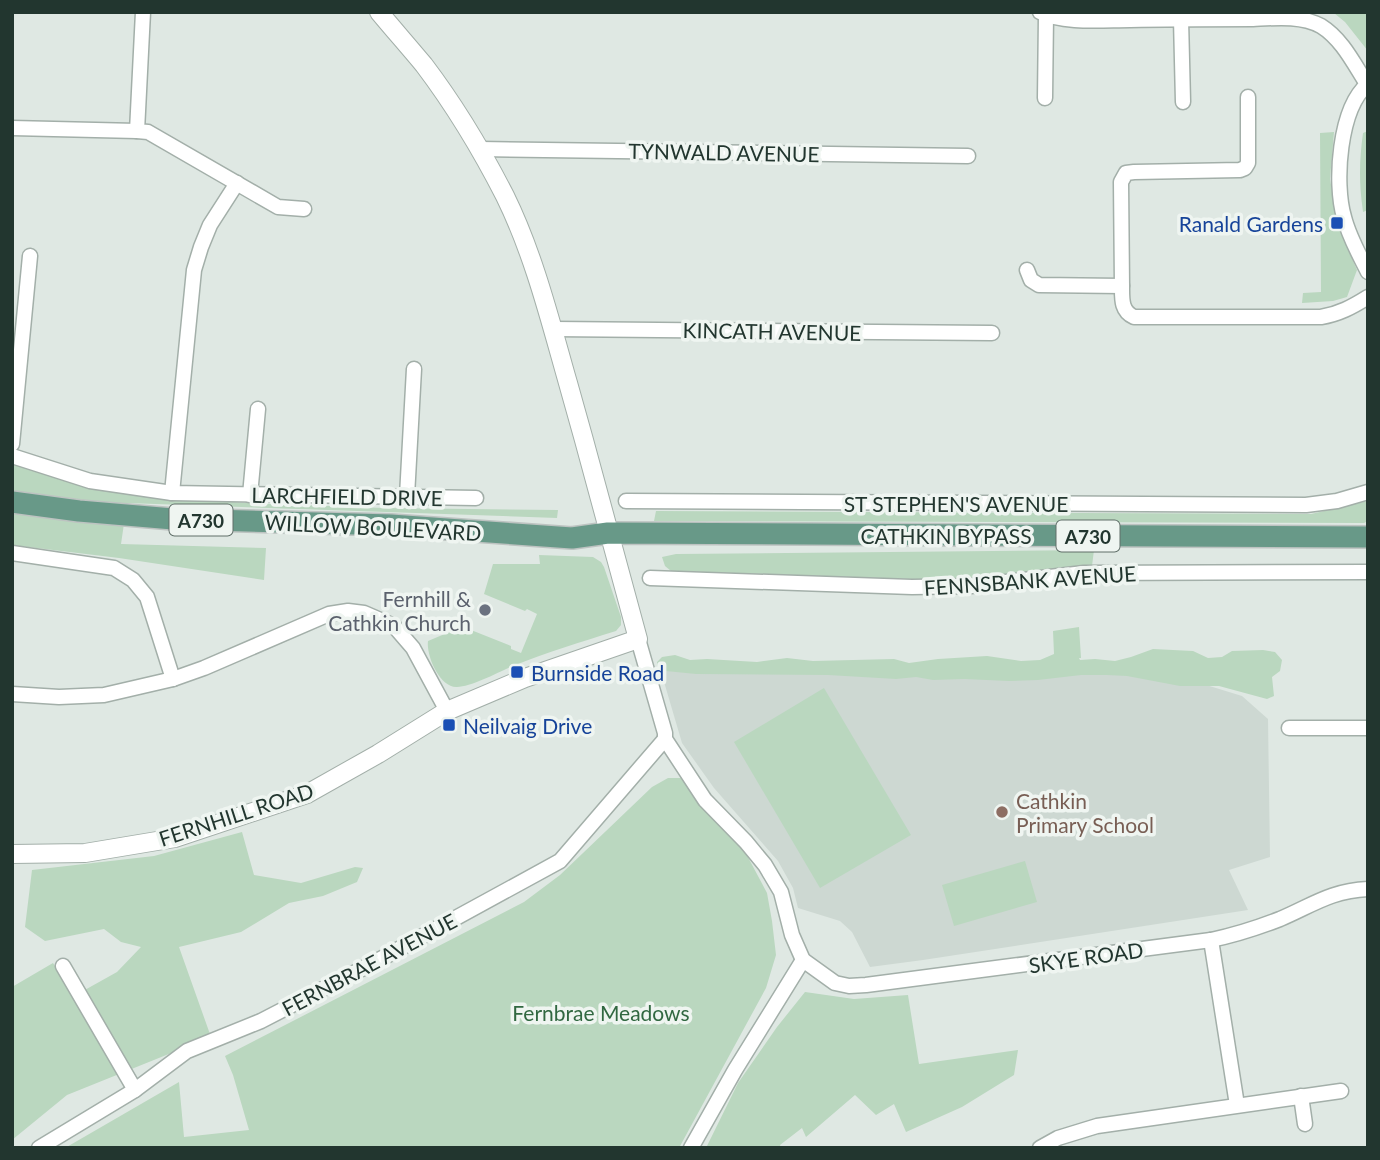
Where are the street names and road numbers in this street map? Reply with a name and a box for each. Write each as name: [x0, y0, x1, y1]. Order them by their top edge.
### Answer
street label: TYNWALD AVENUE: [628, 138, 820, 166]
street label: KINCATH AVENUE: [682, 317, 862, 345]
street label: LARCHFIELD DRIVE: [251, 482, 443, 510]
street label: ST STEPHEN'S AVENUE: [844, 491, 1068, 516]
road number: A730: [170, 505, 232, 536]
street label: WILLOW BOULEVARD: [264, 509, 482, 545]
road number: A730: [1056, 520, 1120, 552]
street label: CATHKIN BYPASS: [860, 523, 1032, 548]
street label: FENNSBANK AVENUE: [923, 560, 1137, 600]
street label: FERNHILL ROAD: [156, 777, 316, 851]
street label: FERNBRAE AVENUE: [277, 907, 461, 1021]
street label: SKYE ROAD: [1027, 937, 1145, 977]

